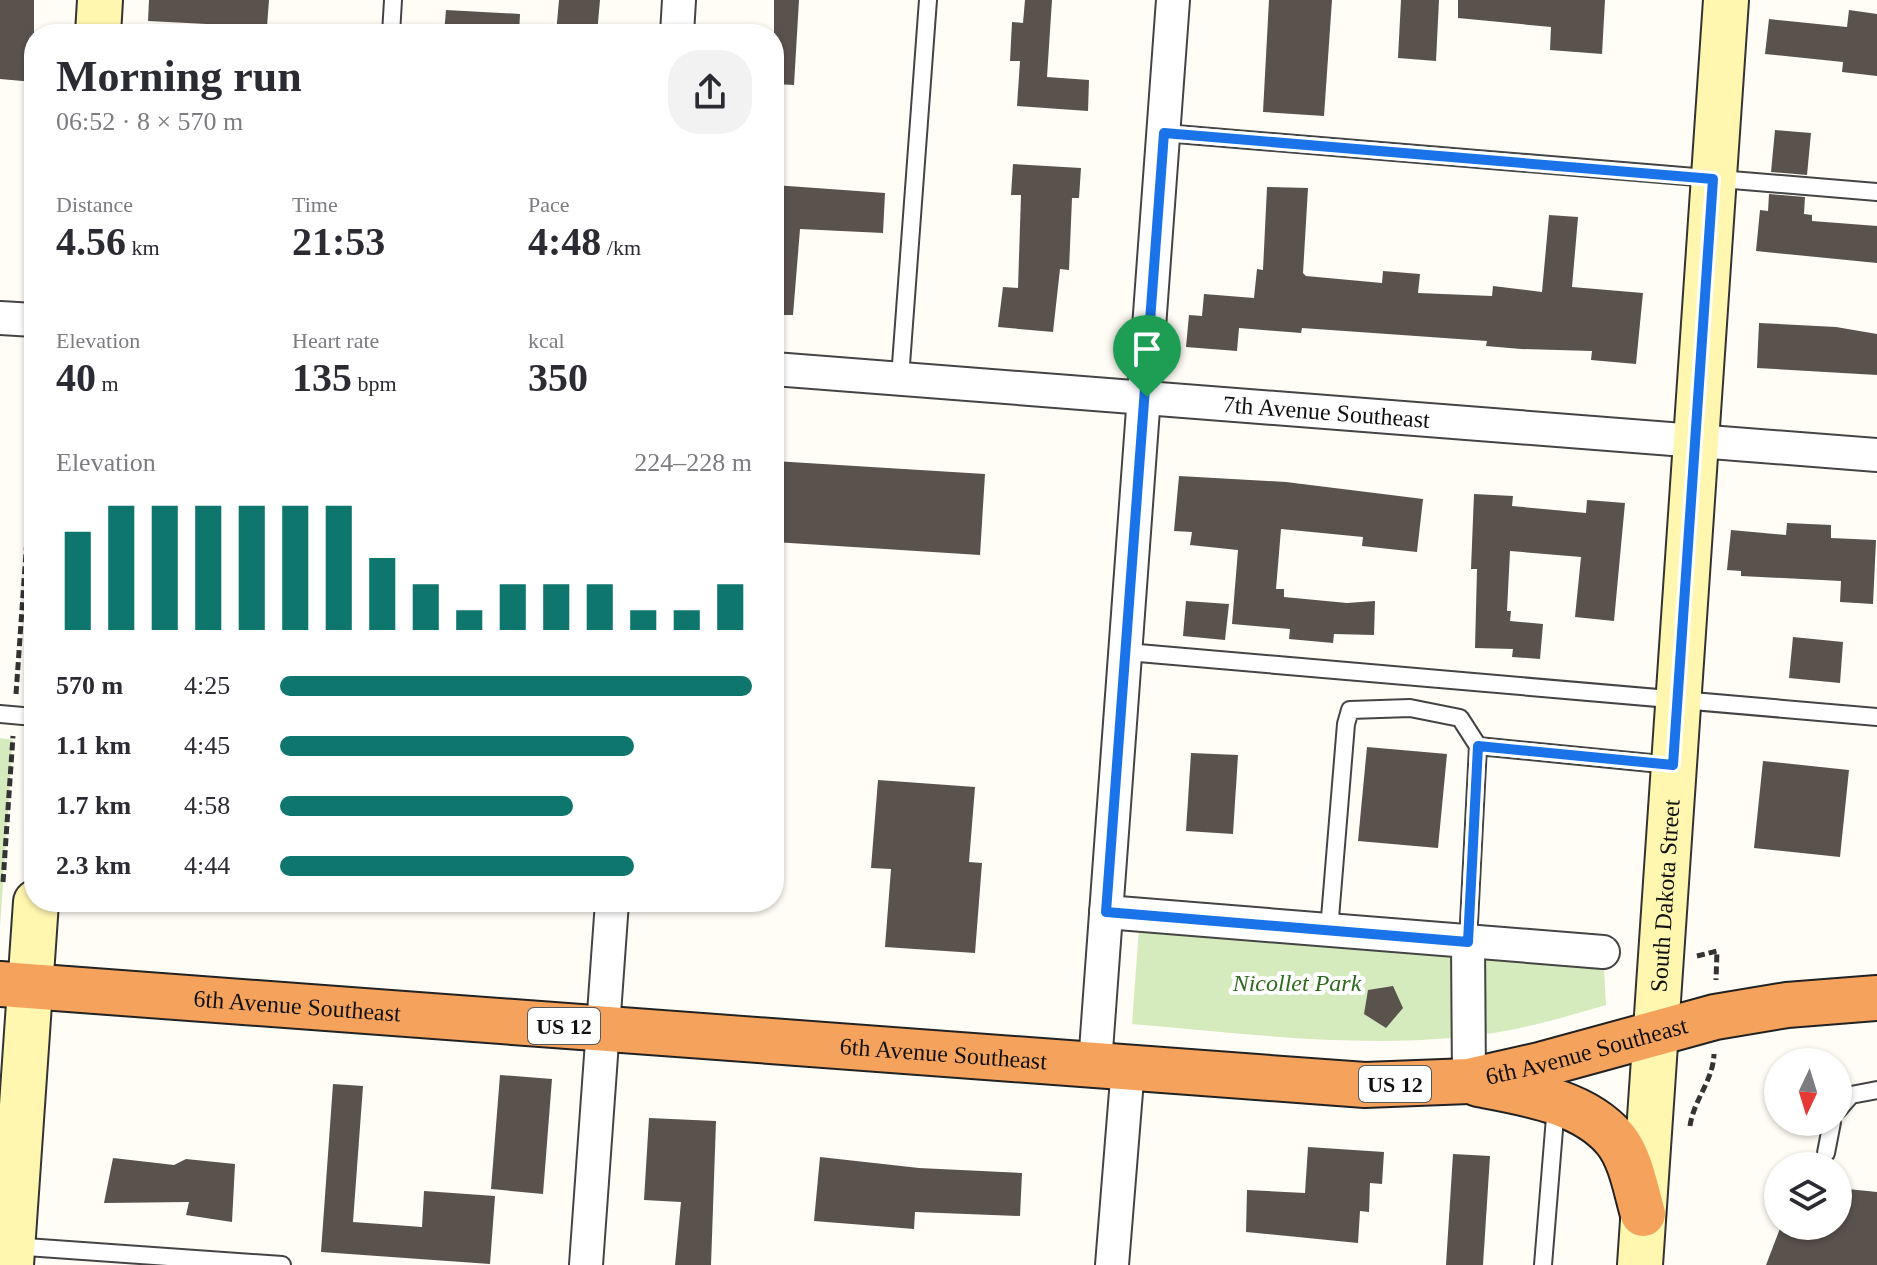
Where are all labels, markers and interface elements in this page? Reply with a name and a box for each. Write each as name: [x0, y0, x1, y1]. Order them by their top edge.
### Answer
button: share: [668, 50, 752, 134]
text: Morning run: [56, 52, 302, 101]
text: 06:52 · 8 × 570 m: [56, 107, 243, 136]
text: Distance: [56, 192, 133, 217]
text: Time: [292, 192, 338, 217]
text: Pace: [528, 192, 570, 217]
text: 4.56: [56, 219, 126, 264]
text: 21:53: [292, 219, 385, 264]
text: 4:48: [528, 219, 601, 264]
text: km: [126, 235, 160, 260]
text: /km: [601, 235, 641, 260]
pin: [1113, 315, 1181, 397]
icon: arrive: [1125, 327, 1169, 371]
text: Elevation: [56, 328, 140, 353]
text: Heart rate: [292, 328, 379, 353]
text: kcal: [528, 328, 565, 353]
text: 40: [56, 355, 96, 400]
text: 135: [292, 355, 352, 400]
text: 350: [528, 355, 588, 400]
text: m: [96, 371, 119, 396]
text: bpm: [352, 371, 397, 396]
street label: 7th Avenue Southeast: [1222, 391, 1431, 433]
text: Elevation: [56, 448, 156, 477]
text: 224–228 m: [634, 448, 752, 477]
text: 570 m: [56, 671, 123, 700]
text: 4:25: [184, 671, 230, 700]
text: 1.1 km: [56, 731, 131, 760]
text: 4:45: [184, 731, 230, 760]
text: 1.7 km: [56, 791, 131, 820]
text: 4:58: [184, 791, 230, 820]
street label: South Dakota Street: [1646, 798, 1685, 993]
text: 2.3 km: [56, 851, 131, 880]
text: 4:44: [184, 851, 230, 880]
park label: Nicollet Park: [1232, 970, 1362, 996]
street label: 6th Avenue Southeast: [193, 985, 402, 1027]
road number: US 12: [528, 1008, 600, 1044]
street label: 6th Avenue Southeast: [1483, 1012, 1691, 1090]
street label: 6th Avenue Southeast: [839, 1033, 1048, 1074]
north arrow: [1764, 1048, 1852, 1136]
map controls: [1764, 1048, 1852, 1240]
road number: US 12: [1359, 1066, 1431, 1102]
button: layers: [1764, 1152, 1852, 1240]

